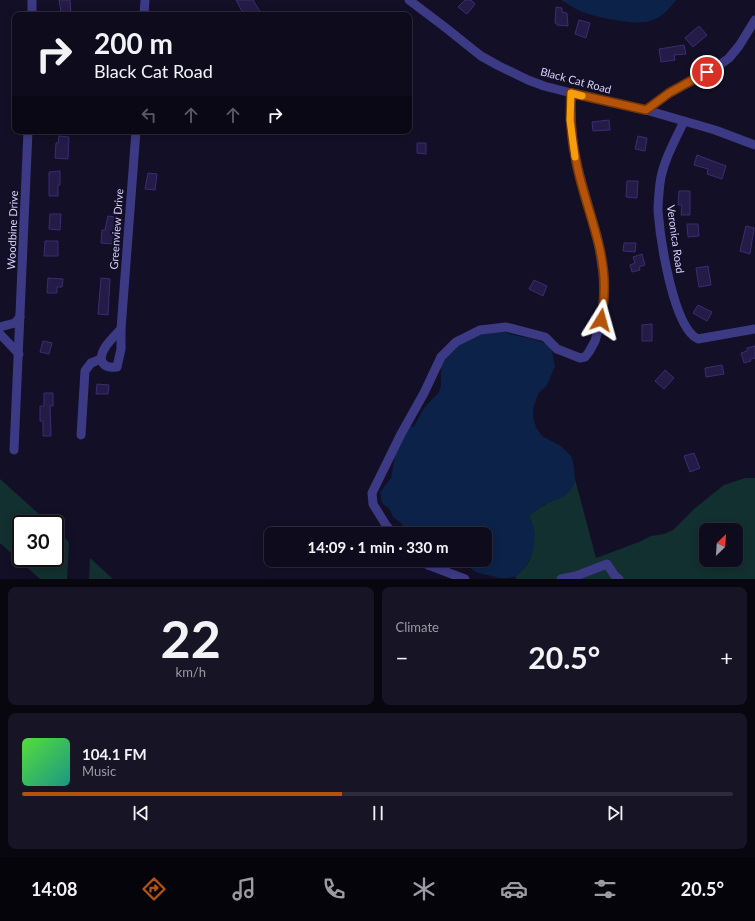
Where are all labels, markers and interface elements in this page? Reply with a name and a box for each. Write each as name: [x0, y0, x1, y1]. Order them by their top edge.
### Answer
text: 200 m: [94, 26, 173, 60]
icon: right: [28, 28, 80, 80]
pin: [690, 55, 724, 89]
text: Black Cat Road: [94, 60, 213, 82]
icon: arrive: [696, 61, 718, 83]
street label: Black Cat Road: [539, 64, 613, 96]
icon: left: [138, 104, 160, 126]
icon: ahead: [180, 104, 202, 126]
icon: ahead: [222, 104, 244, 126]
icon: right: [264, 104, 286, 126]
street label: Greenview Drive: [107, 188, 125, 270]
street label: Woodbine Drive: [4, 190, 20, 270]
street label: Veronica Road: [665, 204, 687, 274]
position arrow: [580, 299, 622, 341]
speed limit sign: 30: [12, 515, 64, 567]
north arrow: [699, 523, 743, 567]
map controls: [699, 523, 743, 567]
text: 14:09 · 1 min · 330 m: [308, 538, 448, 556]
text: 22: [161, 607, 221, 669]
text: Climate: [396, 619, 439, 635]
text: 20.5°: [528, 639, 600, 675]
text: −: [396, 644, 408, 671]
text: +: [720, 644, 733, 671]
text: km/h: [176, 664, 206, 680]
text: 104.1 FM: [82, 745, 147, 763]
text: Music: [82, 763, 116, 779]
icon: previous: [130, 802, 152, 824]
icon: pause: [367, 802, 389, 824]
icon: next: [604, 802, 626, 824]
icon: directions: [140, 875, 168, 903]
icon: music: [230, 875, 258, 903]
icon: phone: [320, 875, 348, 903]
icon: climate: [410, 875, 438, 903]
icon: car: [500, 875, 528, 903]
icon: filters: [591, 875, 619, 903]
text: 14:08: [31, 878, 78, 900]
text: 20.5°: [681, 878, 724, 900]

